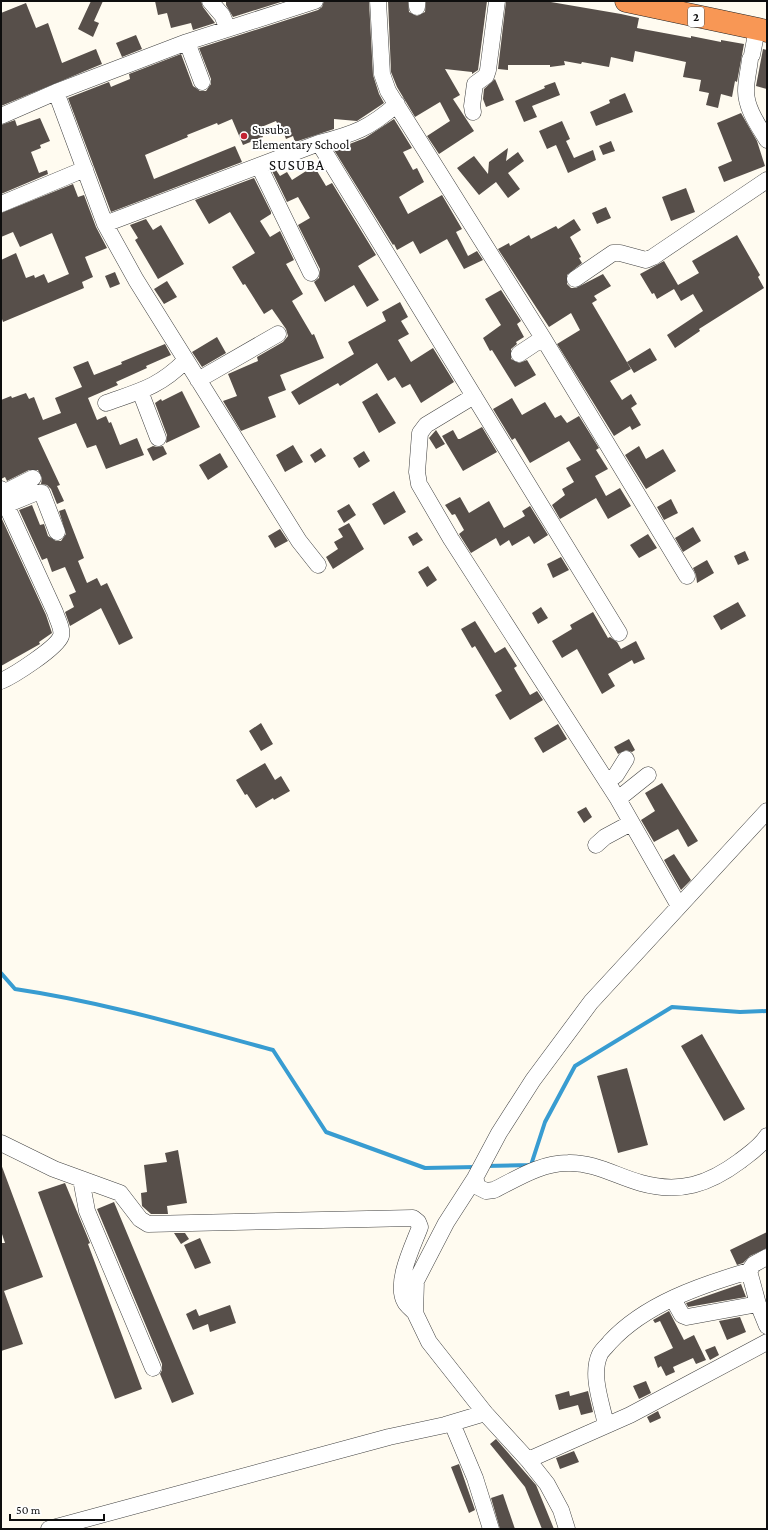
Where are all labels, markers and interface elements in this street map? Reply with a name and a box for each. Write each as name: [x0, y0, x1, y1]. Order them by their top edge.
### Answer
road number: 2: [688, 7, 704, 27]
place label: Susuba Elementary School: [252, 122, 350, 152]
marker: Susuba Elementary School: [239, 131, 249, 141]
district label: SUSUBA: [269, 157, 325, 173]
scale bar: [10, 1496, 104, 1522]
text: 50 m: [16, 1503, 41, 1517]

